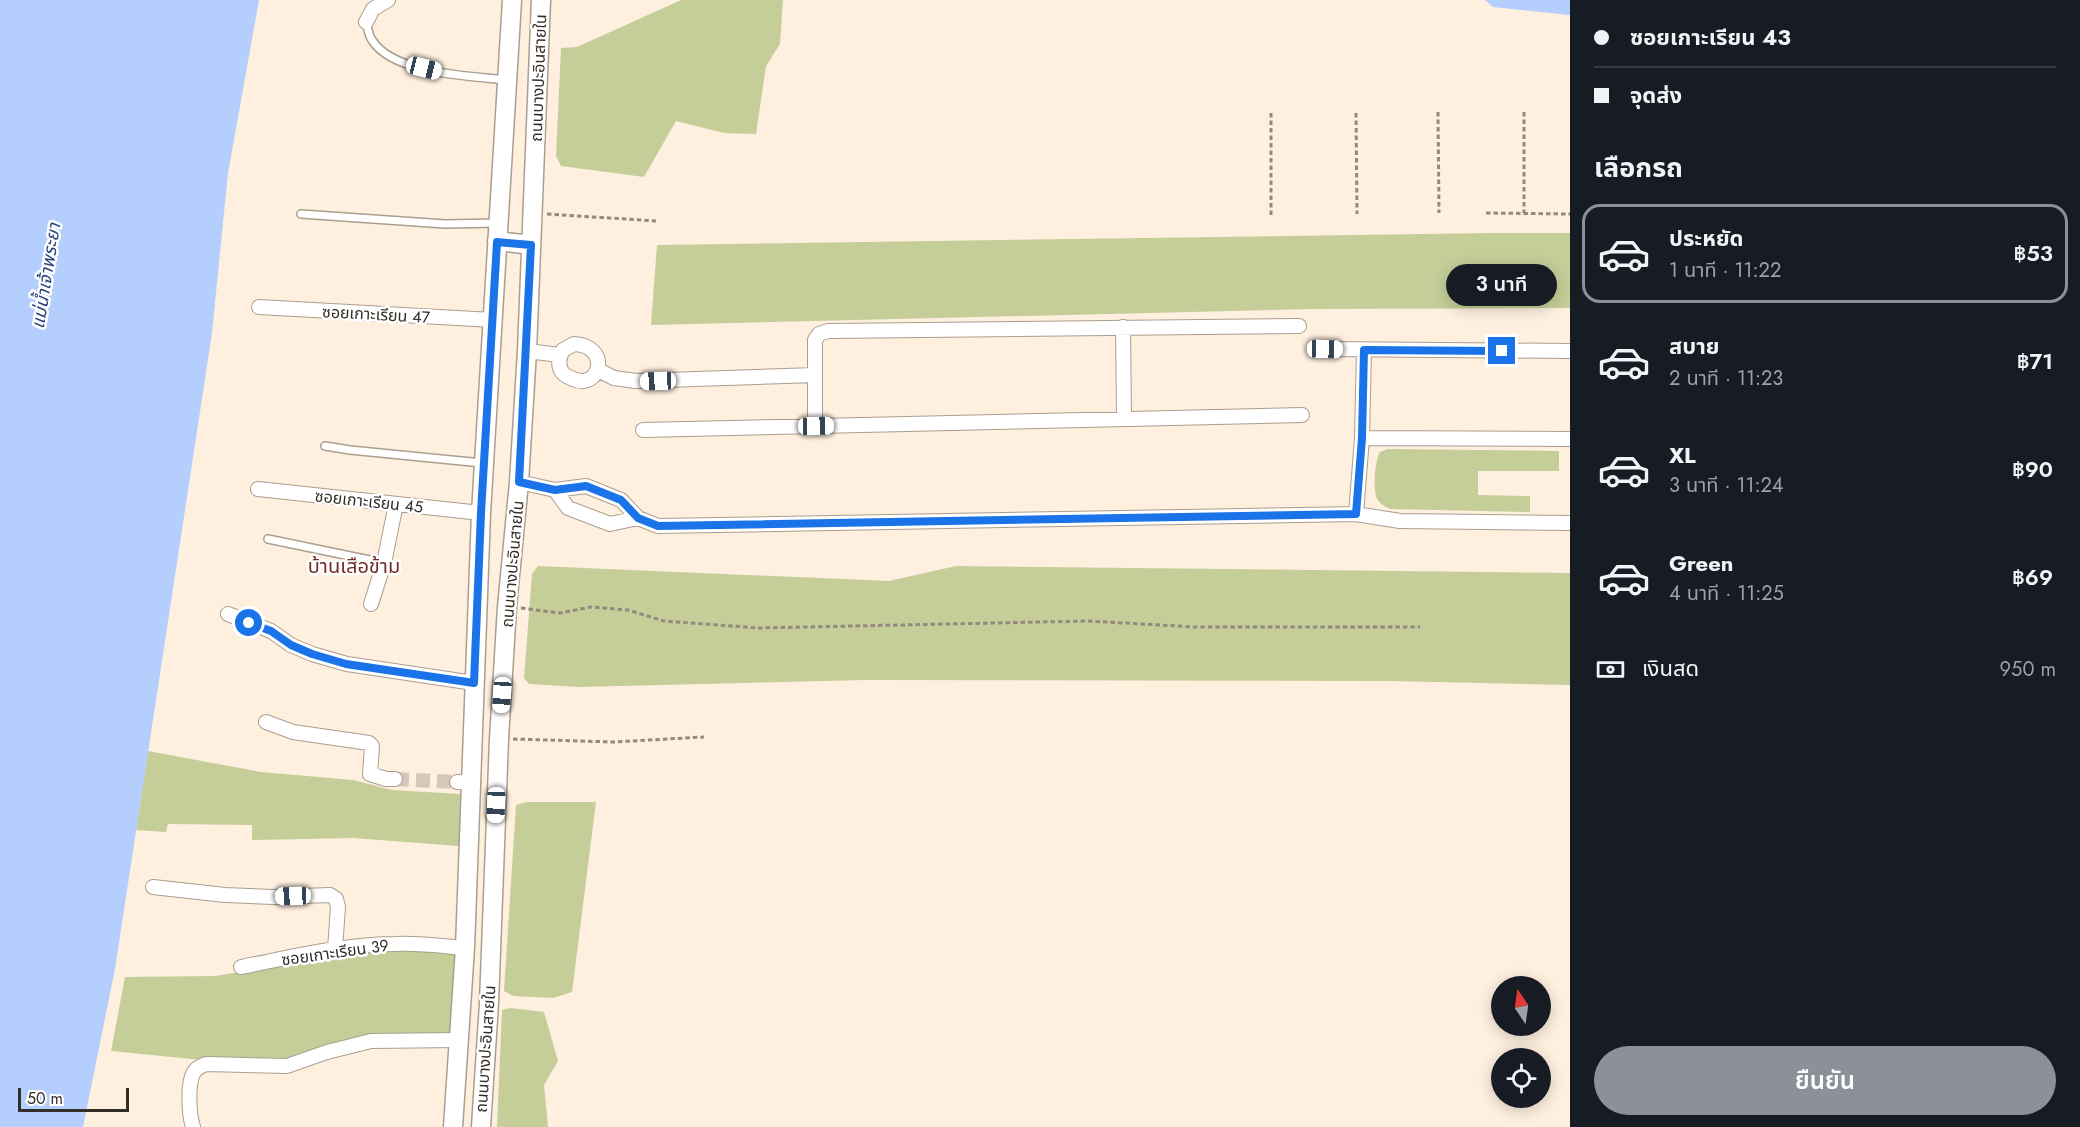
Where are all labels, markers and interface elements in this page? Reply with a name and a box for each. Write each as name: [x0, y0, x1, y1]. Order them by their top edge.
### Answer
street label: ถนนบางปะอินสายใน: [525, 14, 552, 142]
text: ซอยเกาะเรียน 43: [1630, 21, 1791, 53]
car: [404, 55, 444, 81]
text: จุดส่ง: [1630, 79, 1682, 111]
text: เลือกรถ: [1594, 148, 1683, 187]
water label: แม่น้ำเจ้าพระยา: [25, 221, 67, 331]
text: ประหยัด: [1669, 222, 1744, 254]
icon: car: [1597, 227, 1651, 281]
text: ฿53: [2013, 237, 2053, 269]
text: 1 นาที · 11:22: [1669, 256, 1781, 285]
callout: 3 นาที: [1446, 264, 1558, 306]
text: 3 นาที: [1476, 270, 1527, 299]
street label: ซอยเกาะเรียน 47: [321, 300, 431, 329]
text: สบาย: [1669, 330, 1719, 362]
icon: car: [1597, 335, 1651, 389]
route end: [1488, 337, 1515, 364]
car: [1307, 340, 1343, 358]
text: ฿71: [2017, 345, 2053, 377]
text: 2 นาที · 11:23: [1669, 364, 1783, 393]
car: [640, 371, 676, 391]
car: [798, 417, 834, 435]
text: XL: [1669, 439, 1696, 471]
icon: car: [1597, 443, 1651, 497]
text: ฿90: [2012, 453, 2053, 485]
text: 3 นาที · 11:24: [1669, 471, 1784, 500]
street label: ซอยเกาะเรียน 45: [314, 484, 424, 519]
street label: ถนนบางปะอินสายใน: [495, 499, 530, 629]
text: Green: [1669, 547, 1733, 579]
icon: car: [1597, 551, 1651, 605]
district label: บ้านเสือข้าม: [308, 552, 400, 581]
text: ฿69: [2012, 561, 2053, 593]
text: 4 นาที · 11:25: [1669, 579, 1784, 608]
route start: [235, 609, 262, 636]
text: เงินสด: [1642, 652, 1699, 684]
icon: cash: [1594, 653, 1627, 686]
text: 950 m: [2000, 655, 2056, 684]
car: [492, 676, 512, 714]
car: [486, 787, 506, 823]
car: [275, 886, 311, 906]
street label: ซอยเกาะเรียน 39: [280, 934, 390, 971]
north arrow: [1491, 976, 1551, 1036]
map controls: [1491, 976, 1551, 1108]
street label: ถนนบางปะอินสายใน: [470, 985, 501, 1113]
button: ยืนยัน: [1594, 1046, 2056, 1115]
button: locate: [1491, 1048, 1551, 1108]
scale bar: [18, 1085, 129, 1112]
text: 50 m: [27, 1087, 63, 1110]

